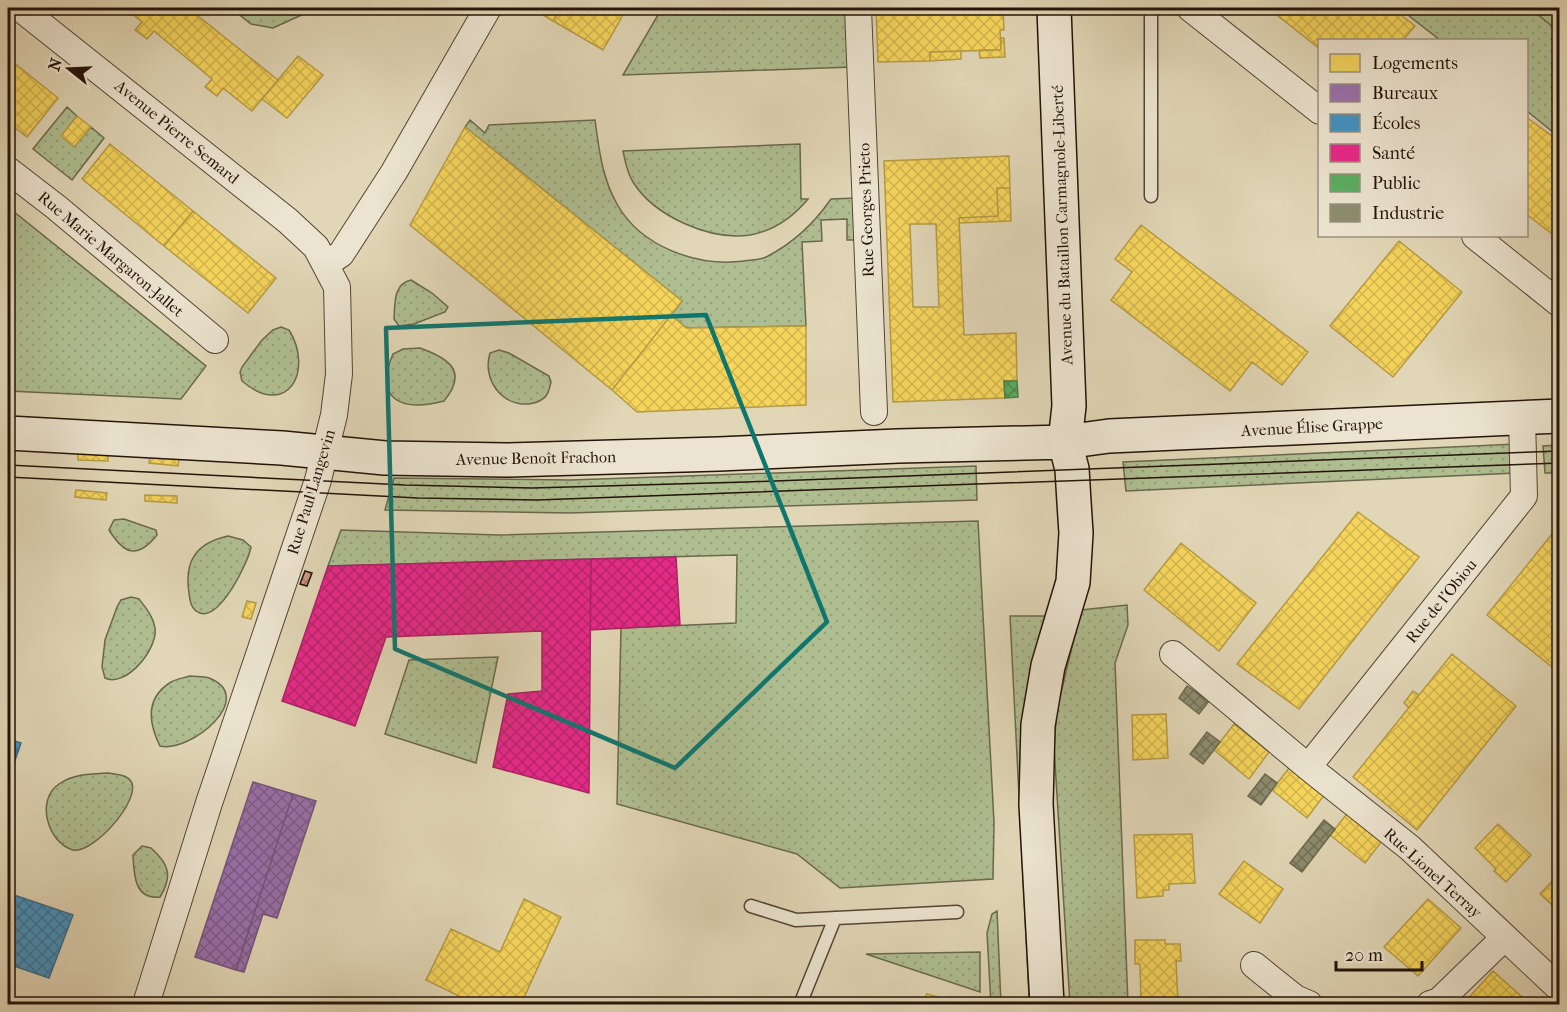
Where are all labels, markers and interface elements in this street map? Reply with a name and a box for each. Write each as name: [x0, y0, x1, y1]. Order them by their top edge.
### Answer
north arrow: [39, 39, 99, 99]
legend: [1318, 39, 1528, 237]
text: Logements: [1372, 53, 1458, 74]
text: N: [44, 55, 66, 73]
street label: Avenue Pierre Semard: [110, 75, 243, 188]
text: Bureaux: [1372, 83, 1439, 104]
street label: Avenue du Bataillon Carmagnole-Liberté: [1048, 85, 1076, 366]
text: Écoles: [1372, 112, 1421, 134]
street label: Rue Georges Prieto: [854, 143, 878, 277]
text: Santé: [1372, 143, 1415, 164]
text: Public: [1372, 173, 1420, 194]
street label: Rue Marie Margaron-Jallet: [34, 187, 188, 321]
text: Industrie: [1372, 203, 1444, 224]
street label: Avenue Élise Grappe: [1240, 413, 1384, 440]
street label: Rue Paul Langevin: [283, 426, 339, 557]
street label: Avenue Benoît Frachon: [455, 447, 617, 469]
street label: Rue de l'Obiou: [1401, 555, 1481, 647]
street label: Rue Lionel Terray: [1380, 824, 1486, 922]
scale bar: [1336, 934, 1422, 972]
text: 20 m: [1345, 945, 1383, 966]

